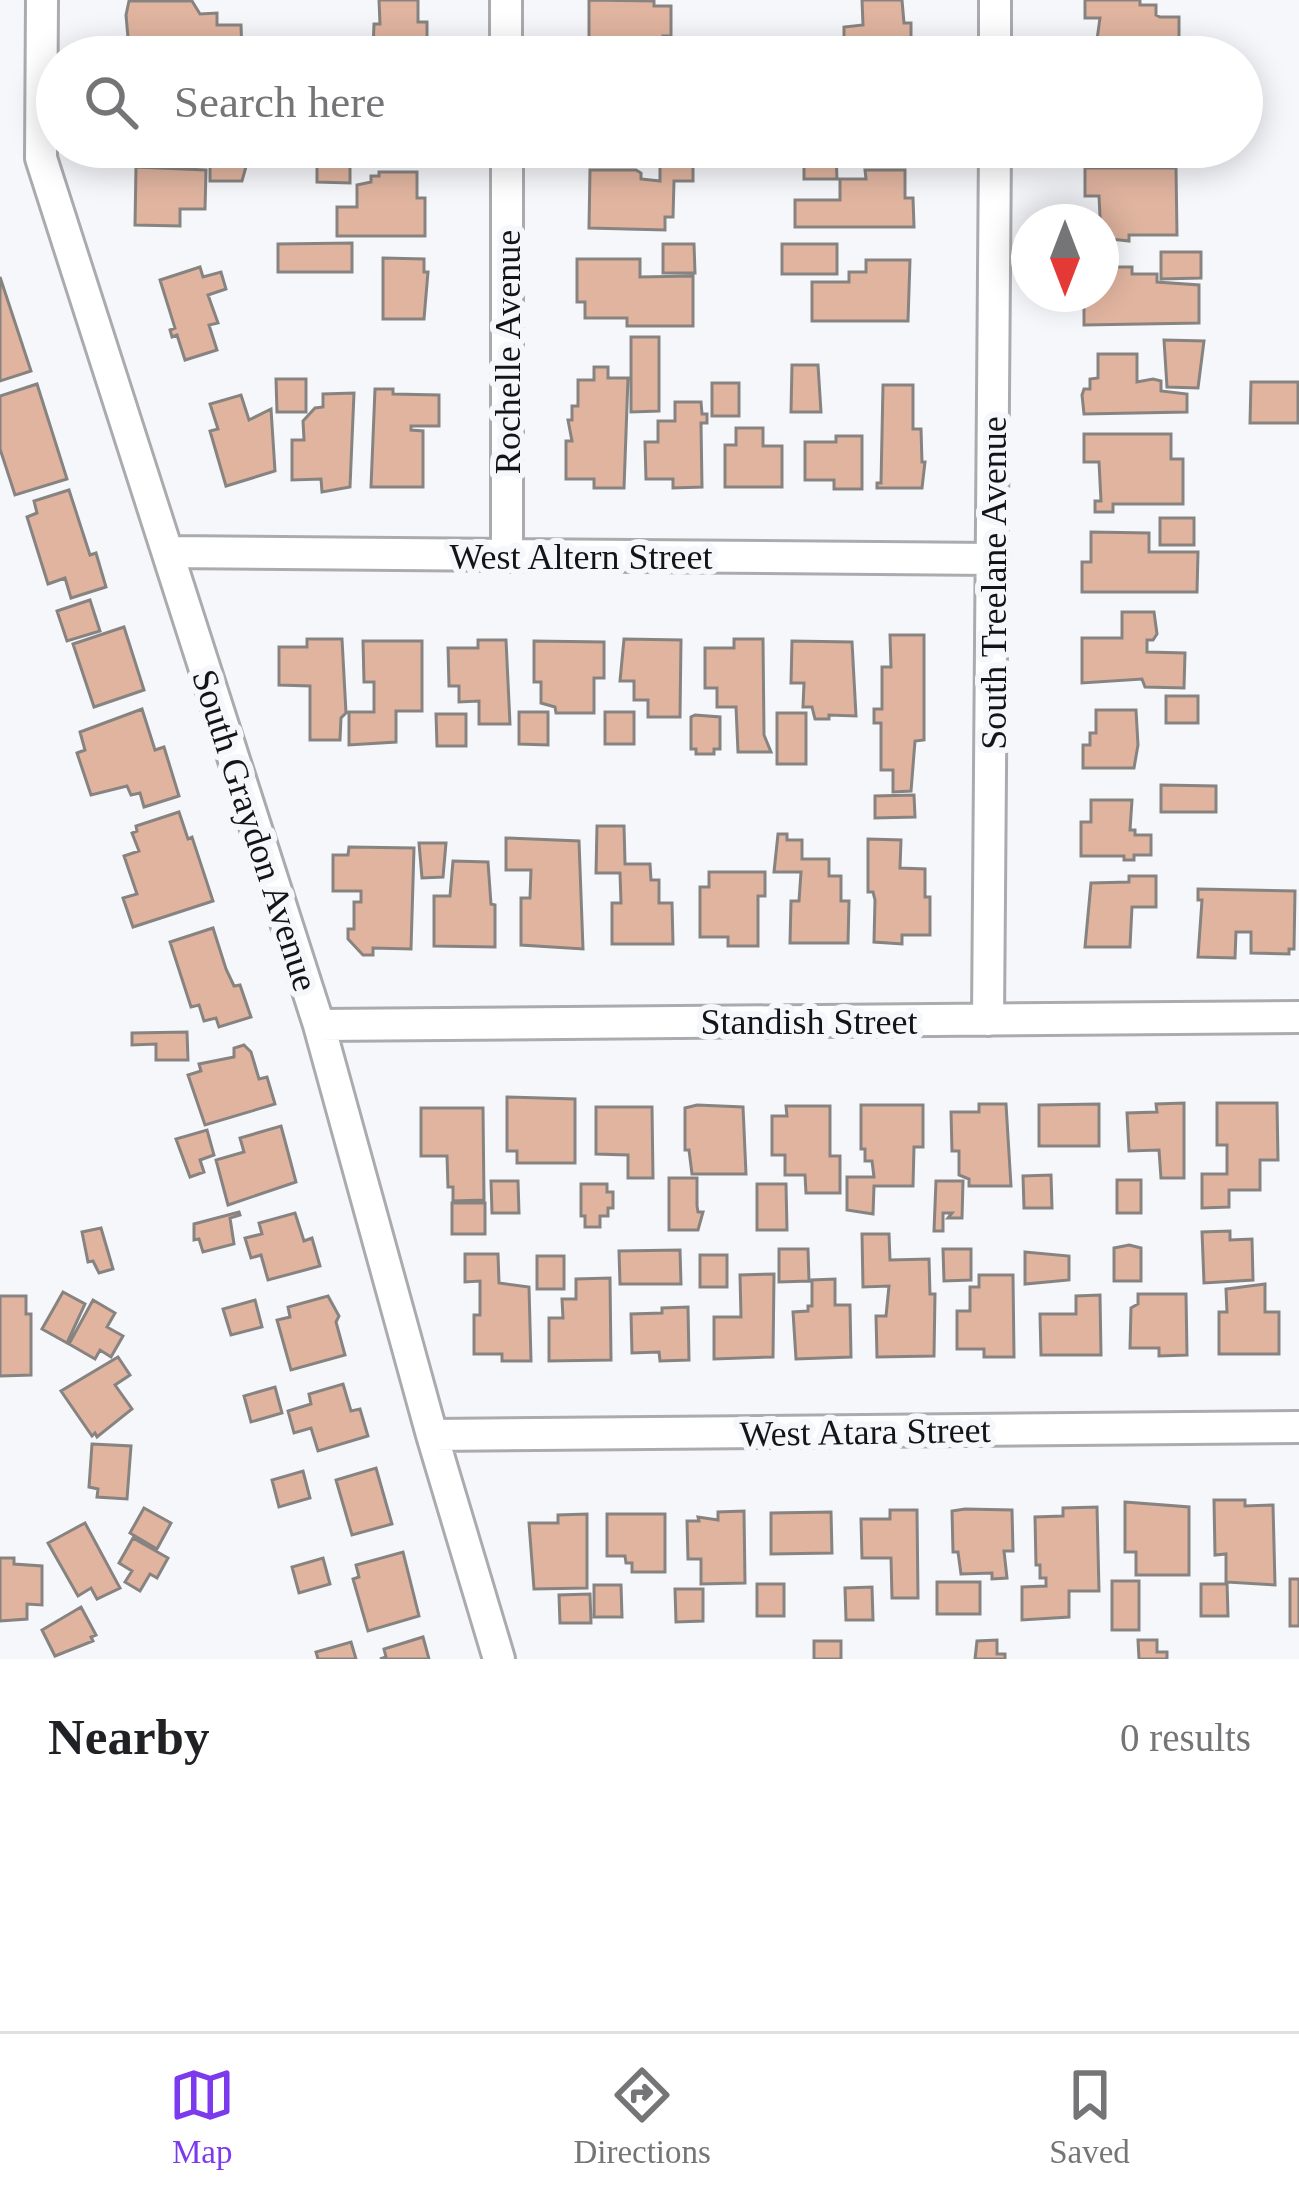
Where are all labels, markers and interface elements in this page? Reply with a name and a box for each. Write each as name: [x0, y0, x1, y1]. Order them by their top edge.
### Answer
search box: [36, 36, 1263, 168]
icon: search: [78, 69, 144, 135]
text: Search here: [174, 77, 385, 127]
north arrow: [1011, 204, 1119, 312]
street label: Rochelle Avenue: [488, 230, 528, 474]
street label: South Treelane Avenue: [974, 416, 1014, 750]
street label: West Altern Street: [449, 537, 713, 577]
street label: South Graydon Avenue: [184, 665, 326, 996]
street label: Standish Street: [701, 1002, 917, 1042]
street label: West Atara Street: [739, 1410, 991, 1454]
text: Nearby: [48, 1709, 209, 1765]
text: 0 results: [1120, 1716, 1251, 1759]
tab: Map: [169, 2062, 235, 2171]
tab: Directions: [573, 2062, 711, 2171]
tab: Saved: [1049, 2062, 1130, 2171]

